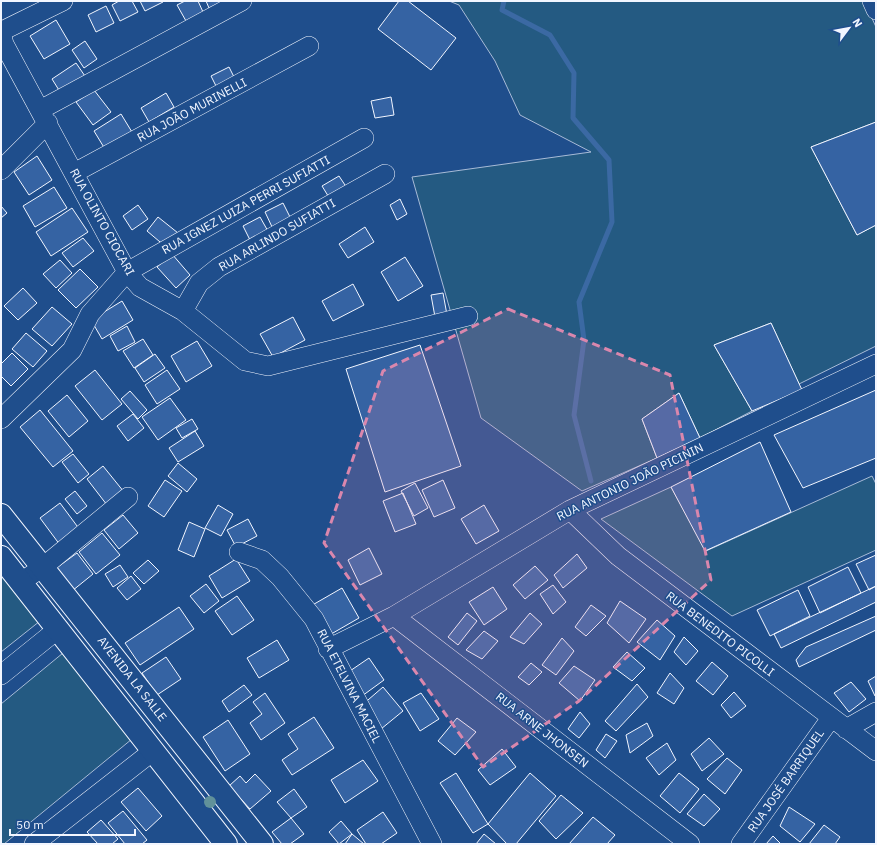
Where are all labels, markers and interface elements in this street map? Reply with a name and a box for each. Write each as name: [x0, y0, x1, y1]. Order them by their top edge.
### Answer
north arrow: [829, 8, 869, 48]
text: N: [849, 16, 866, 30]
street label: RUA JOÃO MURINELLI: [134, 74, 249, 145]
street label: RUA IGNEZ LUIZA PERRI SUFIATTI: [159, 152, 333, 257]
street label: RUA OLINTO CIOCARI: [67, 166, 138, 278]
street label: RUA ARLINDO SUFIATTI: [216, 195, 338, 274]
street label: RUA ANTONIO JOÃO PICININ: [554, 439, 706, 524]
street label: RUA BENEDITO PICOLLI: [663, 588, 778, 679]
street label: RUA ETELVINA MACIEL: [314, 626, 385, 745]
street label: AVENIDA LA SALLE: [95, 633, 170, 724]
street label: RUA ARNE JHONSEN: [493, 689, 592, 771]
street label: RUA JOSÉ BARRIQUEL: [744, 726, 827, 835]
scale bar: [10, 811, 135, 837]
text: 50 m: [16, 817, 44, 832]

